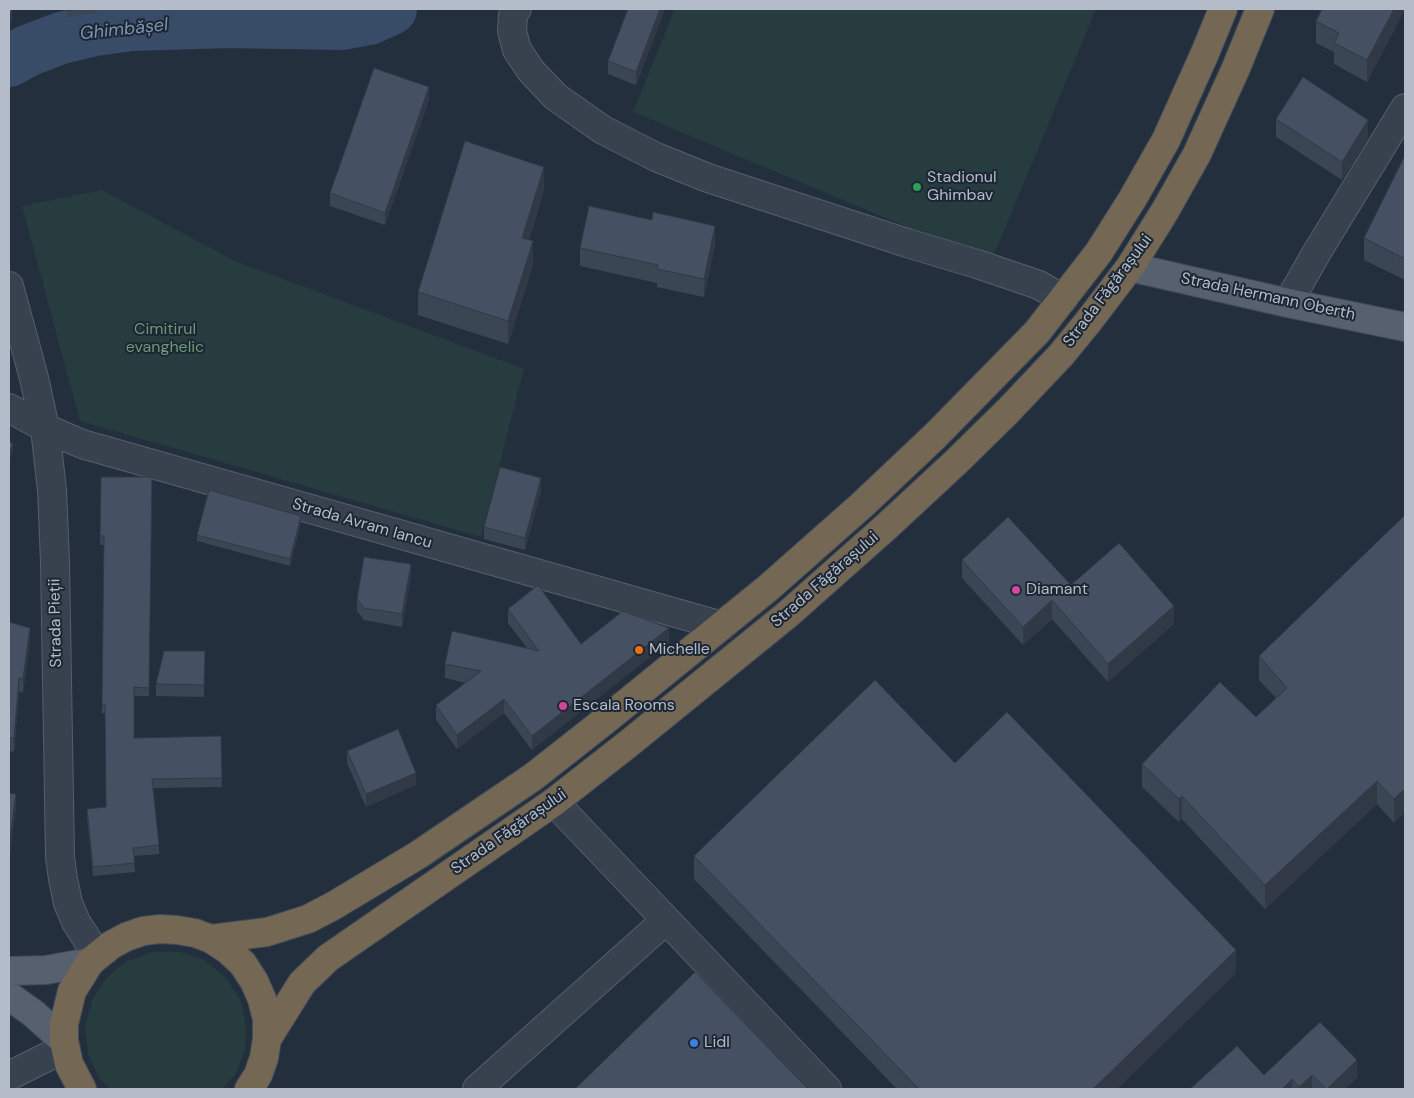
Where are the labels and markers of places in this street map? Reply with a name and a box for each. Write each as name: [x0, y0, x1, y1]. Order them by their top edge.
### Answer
place label: Stadionul Ghimbav: [927, 168, 997, 206]
marker: Stadionul Ghimbav: [911, 181, 923, 193]
place label: Diamant: [1026, 580, 1088, 600]
marker: Diamant: [1010, 584, 1022, 596]
place label: Michelle: [649, 640, 710, 660]
marker: Michelle: [633, 644, 645, 656]
place label: Escala Rooms: [573, 696, 675, 716]
marker: Escala Rooms: [557, 700, 569, 712]
place label: Lidl: [704, 1033, 730, 1053]
marker: Lidl: [688, 1037, 700, 1049]

